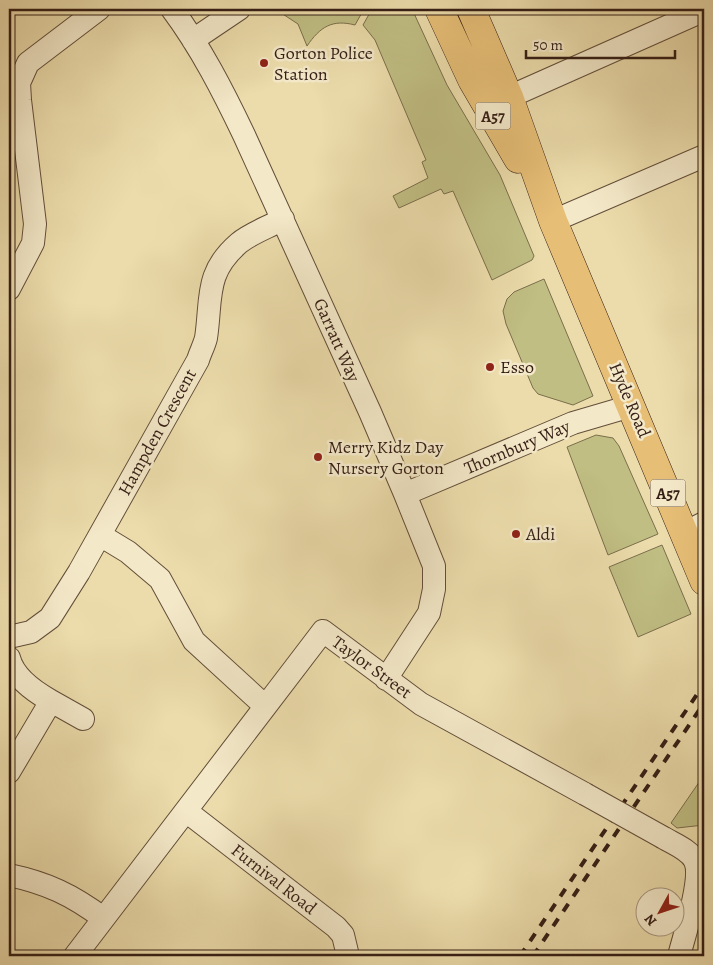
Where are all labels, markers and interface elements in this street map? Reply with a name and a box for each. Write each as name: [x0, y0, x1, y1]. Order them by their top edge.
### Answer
scale bar: [526, 28, 674, 60]
text: 50 m: [533, 35, 563, 55]
place label: Gorton Police Station: [274, 41, 373, 86]
marker: Gorton Police Station: [258, 57, 270, 69]
road number: A57: [476, 102, 510, 130]
street label: Garratt Way: [308, 294, 366, 386]
place label: Esso: [500, 355, 534, 379]
street label: Hyde Road: [603, 359, 657, 442]
marker: Esso: [484, 361, 496, 373]
street label: Hampden Crescent: [112, 364, 202, 500]
street label: Thornbury Way: [460, 414, 574, 480]
place label: Merry Kidz Day Nursery Gorton: [328, 435, 444, 480]
marker: Merry Kidz Day Nursery Gorton: [312, 451, 324, 463]
road number: A57: [650, 479, 686, 506]
place label: Aldi: [525, 522, 555, 546]
marker: Aldi: [510, 528, 522, 540]
street label: Taylor Street: [327, 630, 417, 704]
street label: Furnival Road: [226, 838, 322, 920]
north arrow: [636, 888, 686, 938]
text: N: [640, 910, 661, 930]

